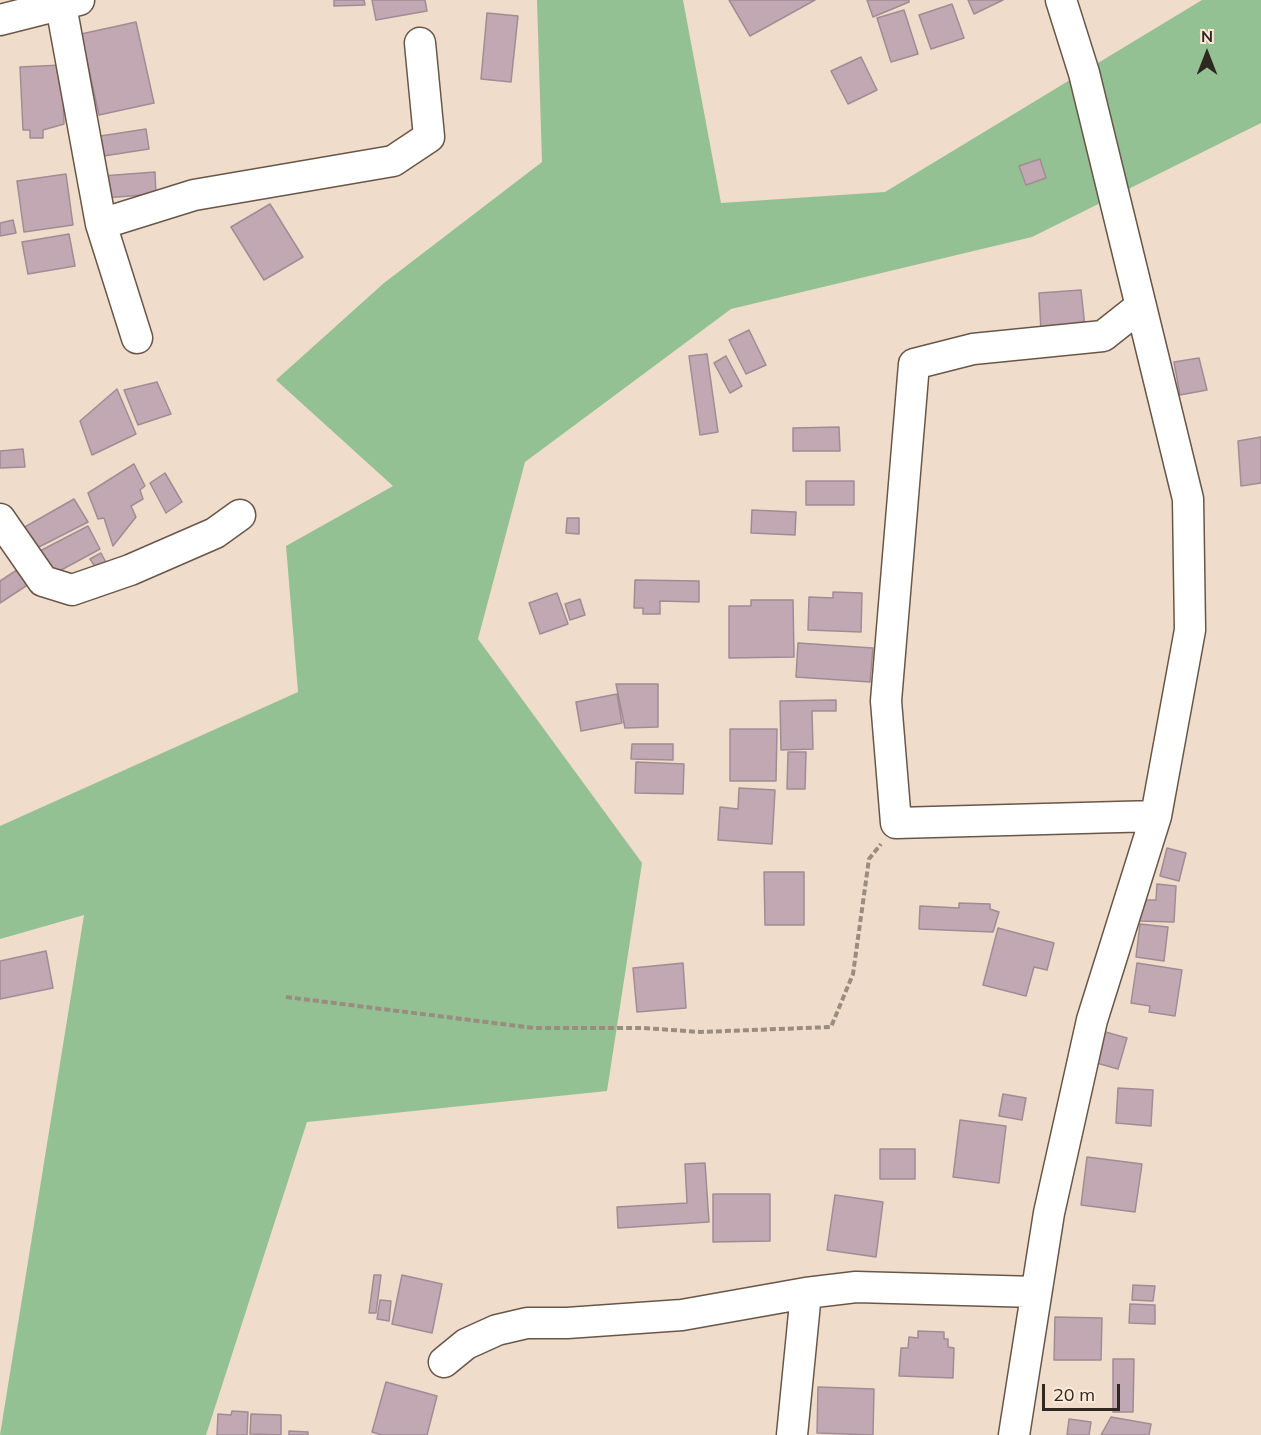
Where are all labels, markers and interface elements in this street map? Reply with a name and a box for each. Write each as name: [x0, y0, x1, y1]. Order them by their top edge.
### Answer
north arrow: [1177, 24, 1237, 84]
text: N: [1201, 26, 1213, 46]
scale bar: [1045, 1372, 1123, 1410]
text: 20 m: [1053, 1383, 1095, 1406]

